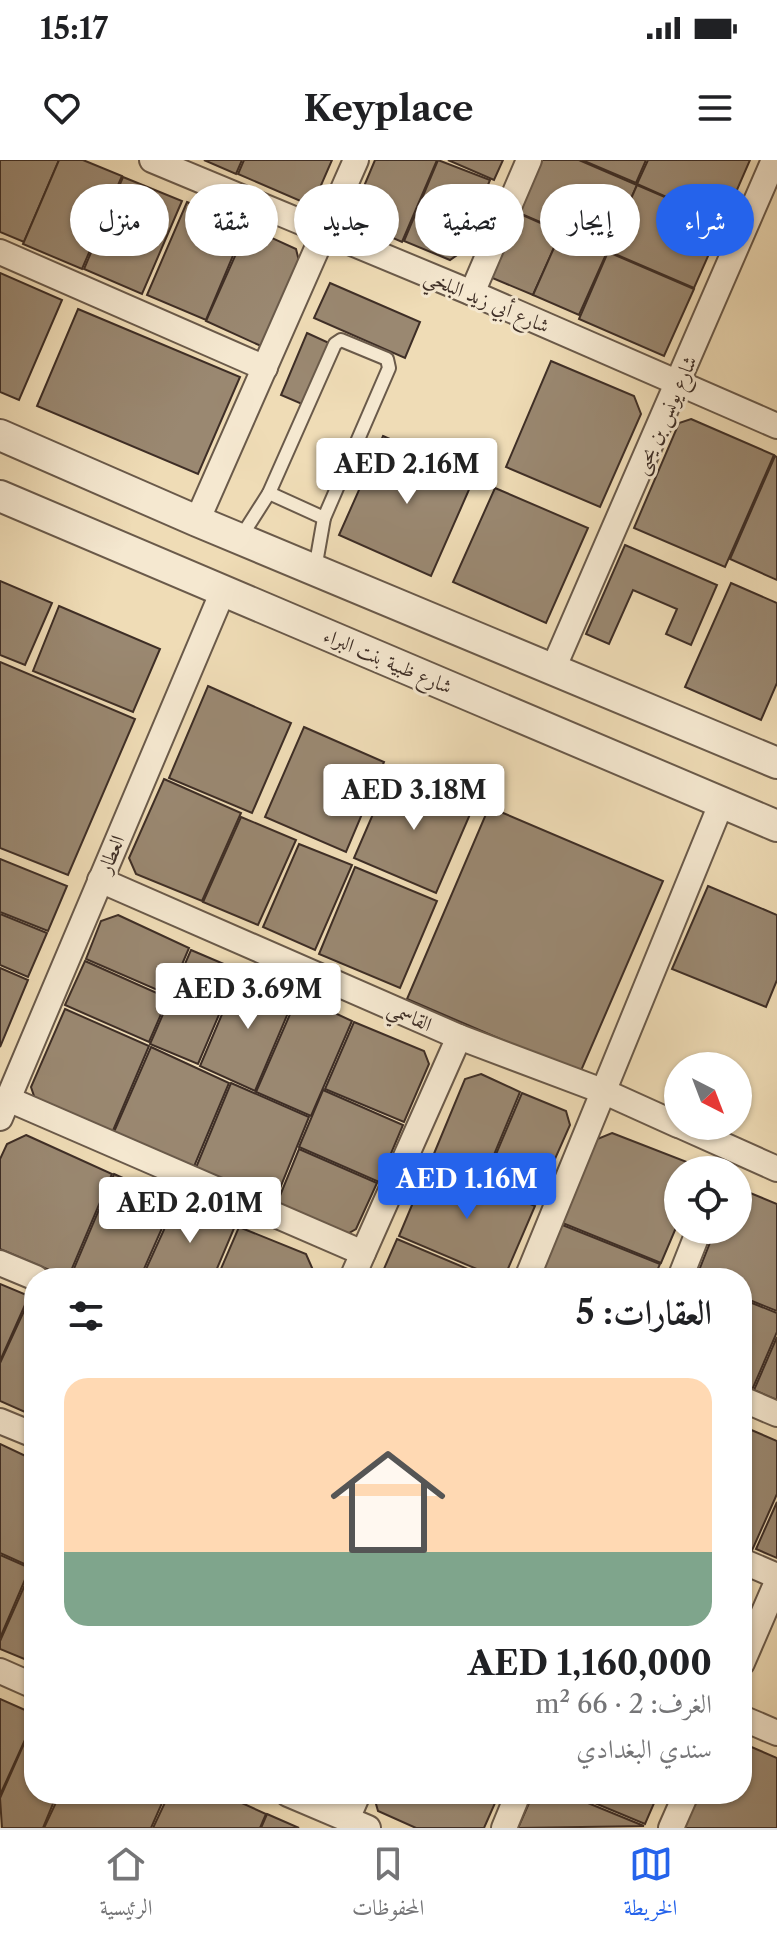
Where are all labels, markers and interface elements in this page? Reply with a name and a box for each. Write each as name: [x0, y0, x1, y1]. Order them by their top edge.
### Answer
text: 15:17: [40, 10, 108, 47]
icon: heart: [40, 86, 84, 130]
text: Keyplace: [304, 86, 473, 130]
icon: menu: [693, 86, 737, 130]
chip: منزل: [70, 184, 169, 256]
chip: شقة: [185, 184, 278, 256]
chip: جديد: [294, 184, 399, 256]
chip: تصفية: [415, 184, 524, 256]
chip: إيجار: [540, 184, 640, 256]
chip: شراء: [656, 184, 754, 256]
street label: شارع أبي زيد البلخي: [418, 262, 554, 345]
street label: شارع يونس بن يحىى: [628, 352, 707, 480]
pin: AED 2.16M: [315, 438, 499, 506]
text: AED 2.16M: [334, 448, 480, 480]
street label: شارع ظبية بنت البراء: [318, 623, 456, 704]
pin: AED 3.18M: [322, 764, 506, 832]
text: AED 3.18M: [341, 774, 487, 806]
street label: العطار: [92, 831, 130, 878]
pin: AED 3.69M: [156, 963, 340, 1031]
text: AED 3.69M: [174, 973, 322, 1005]
street label: القاسمي: [381, 996, 436, 1043]
north arrow: [664, 1052, 752, 1140]
map controls: [664, 1052, 752, 1244]
pin: AED 1.16M: [375, 1153, 559, 1221]
button: locate: [664, 1156, 752, 1244]
text: AED 1.16M: [396, 1163, 538, 1195]
pin: AED 2.01M: [98, 1177, 282, 1245]
text: AED 2.01M: [117, 1187, 263, 1219]
text: العقارات: 5: [576, 1291, 712, 1333]
icon: filters: [64, 1294, 108, 1338]
icon: home: [316, 1430, 460, 1574]
text: AED 1,160,000: [468, 1642, 712, 1684]
text: الغرف: 2 · 66 m²: [535, 1688, 712, 1720]
text: سندي البغدادي: [576, 1733, 712, 1765]
tab: الرئيسية: [100, 1842, 153, 1929]
tab: المحفوظات: [352, 1842, 424, 1929]
tab: الخريطة: [624, 1842, 677, 1929]

